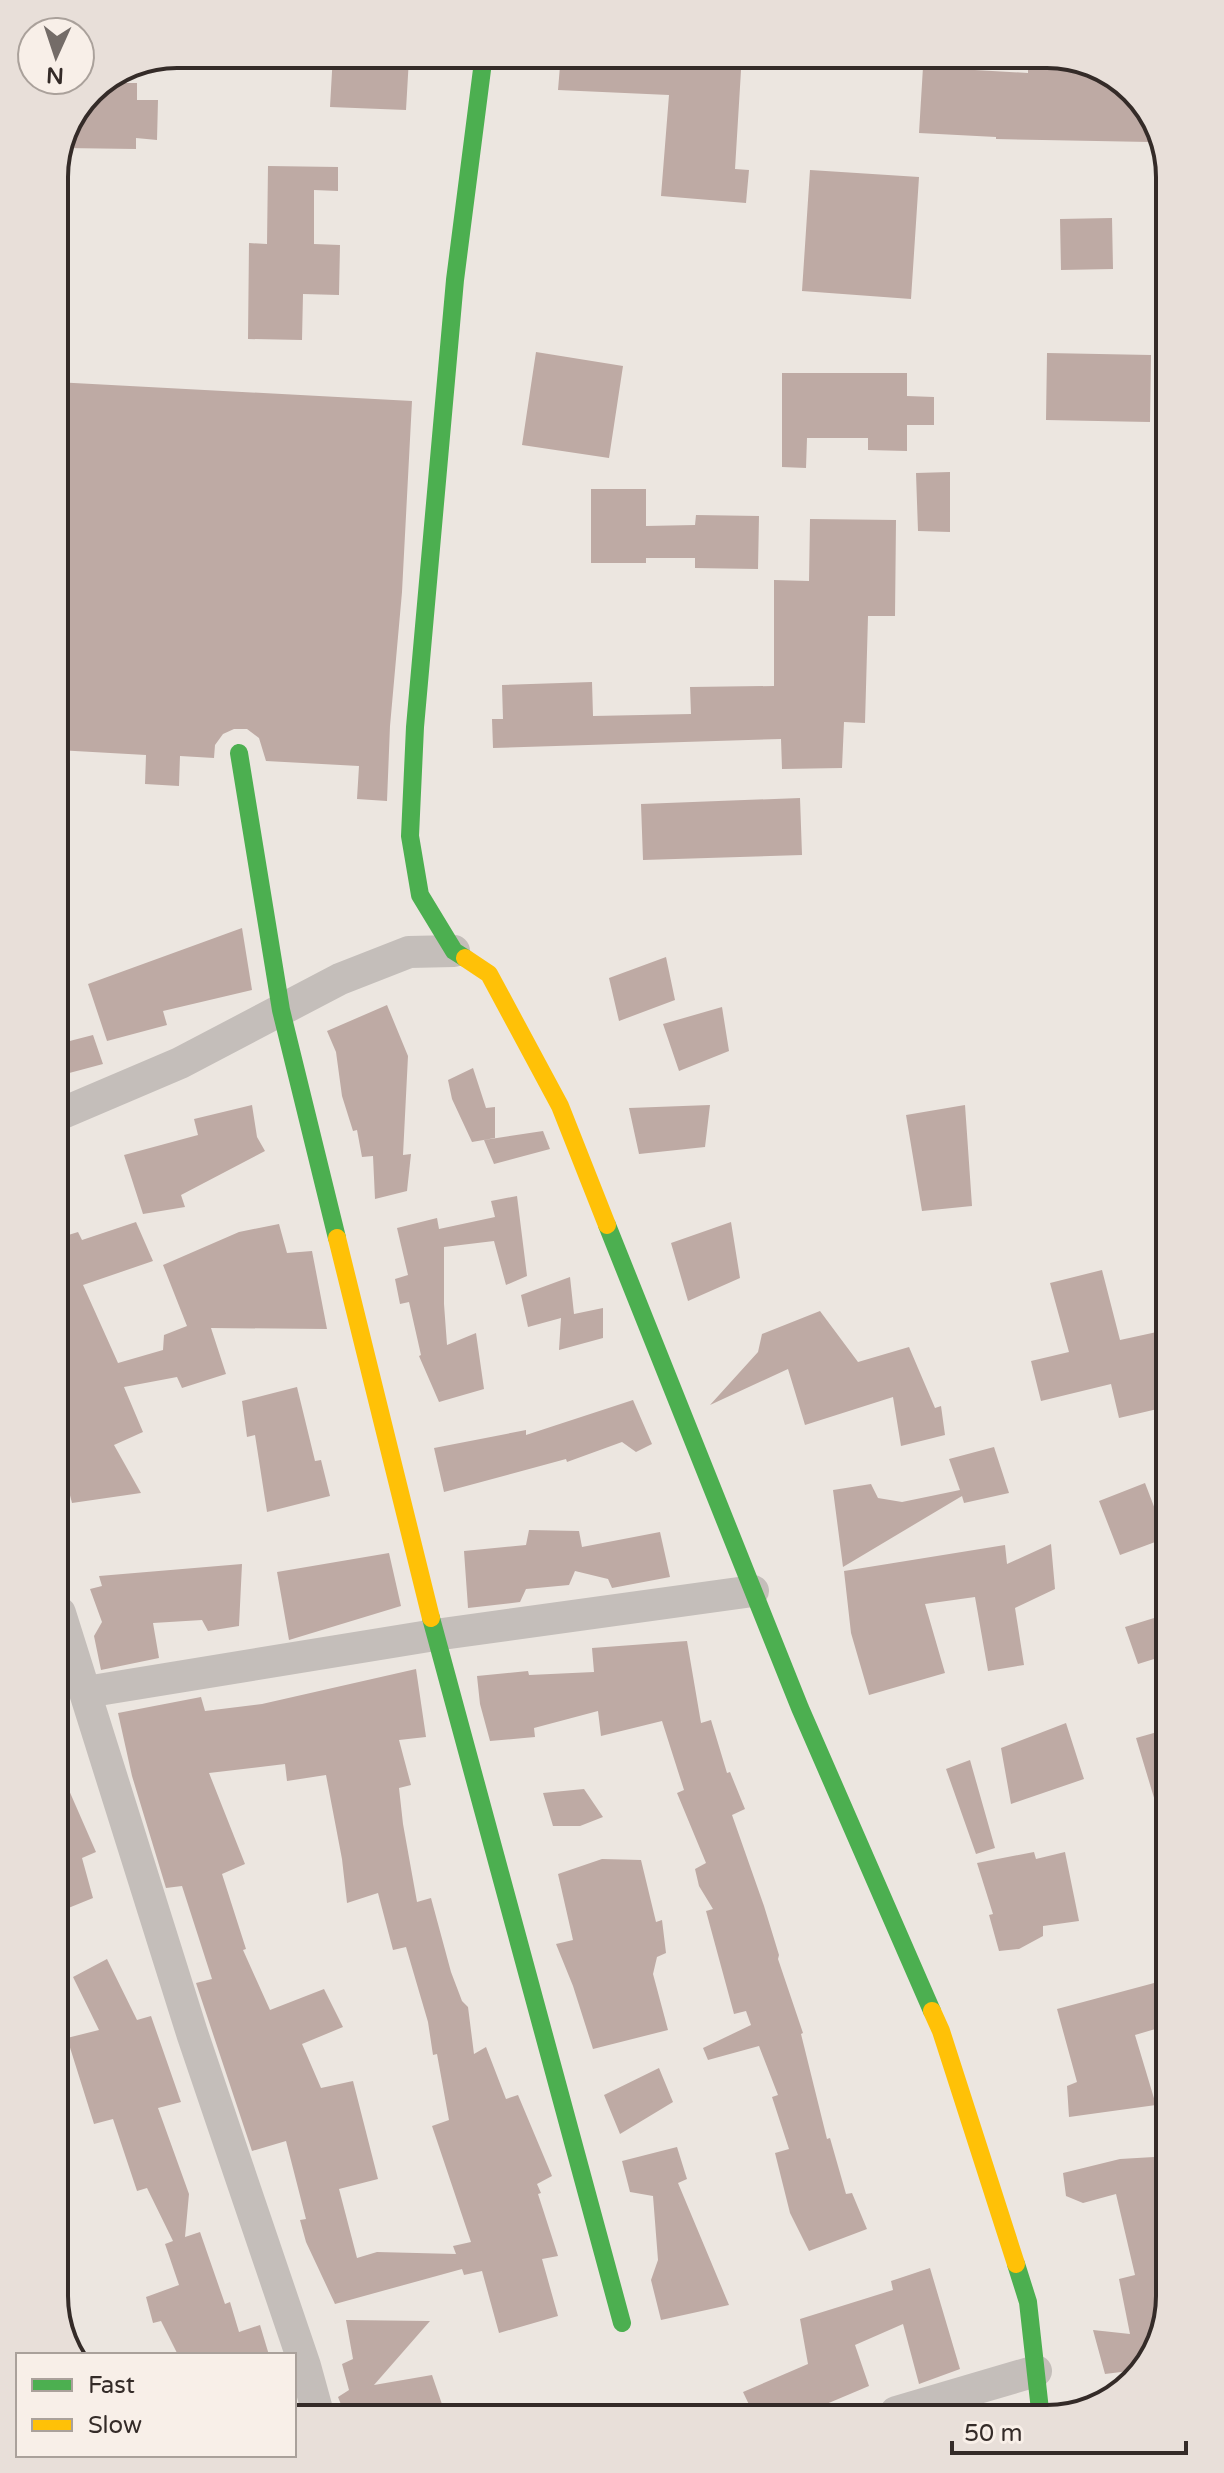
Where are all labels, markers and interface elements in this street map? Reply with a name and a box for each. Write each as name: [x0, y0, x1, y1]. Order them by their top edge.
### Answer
north arrow: [16, 16, 96, 96]
text: N: [46, 62, 65, 88]
legend: [16, 2353, 296, 2457]
text: Fast: [88, 2371, 135, 2400]
scale bar: [952, 2405, 1186, 2455]
text: Slow: [88, 2411, 142, 2440]
text: 50 m: [964, 2419, 1022, 2448]

